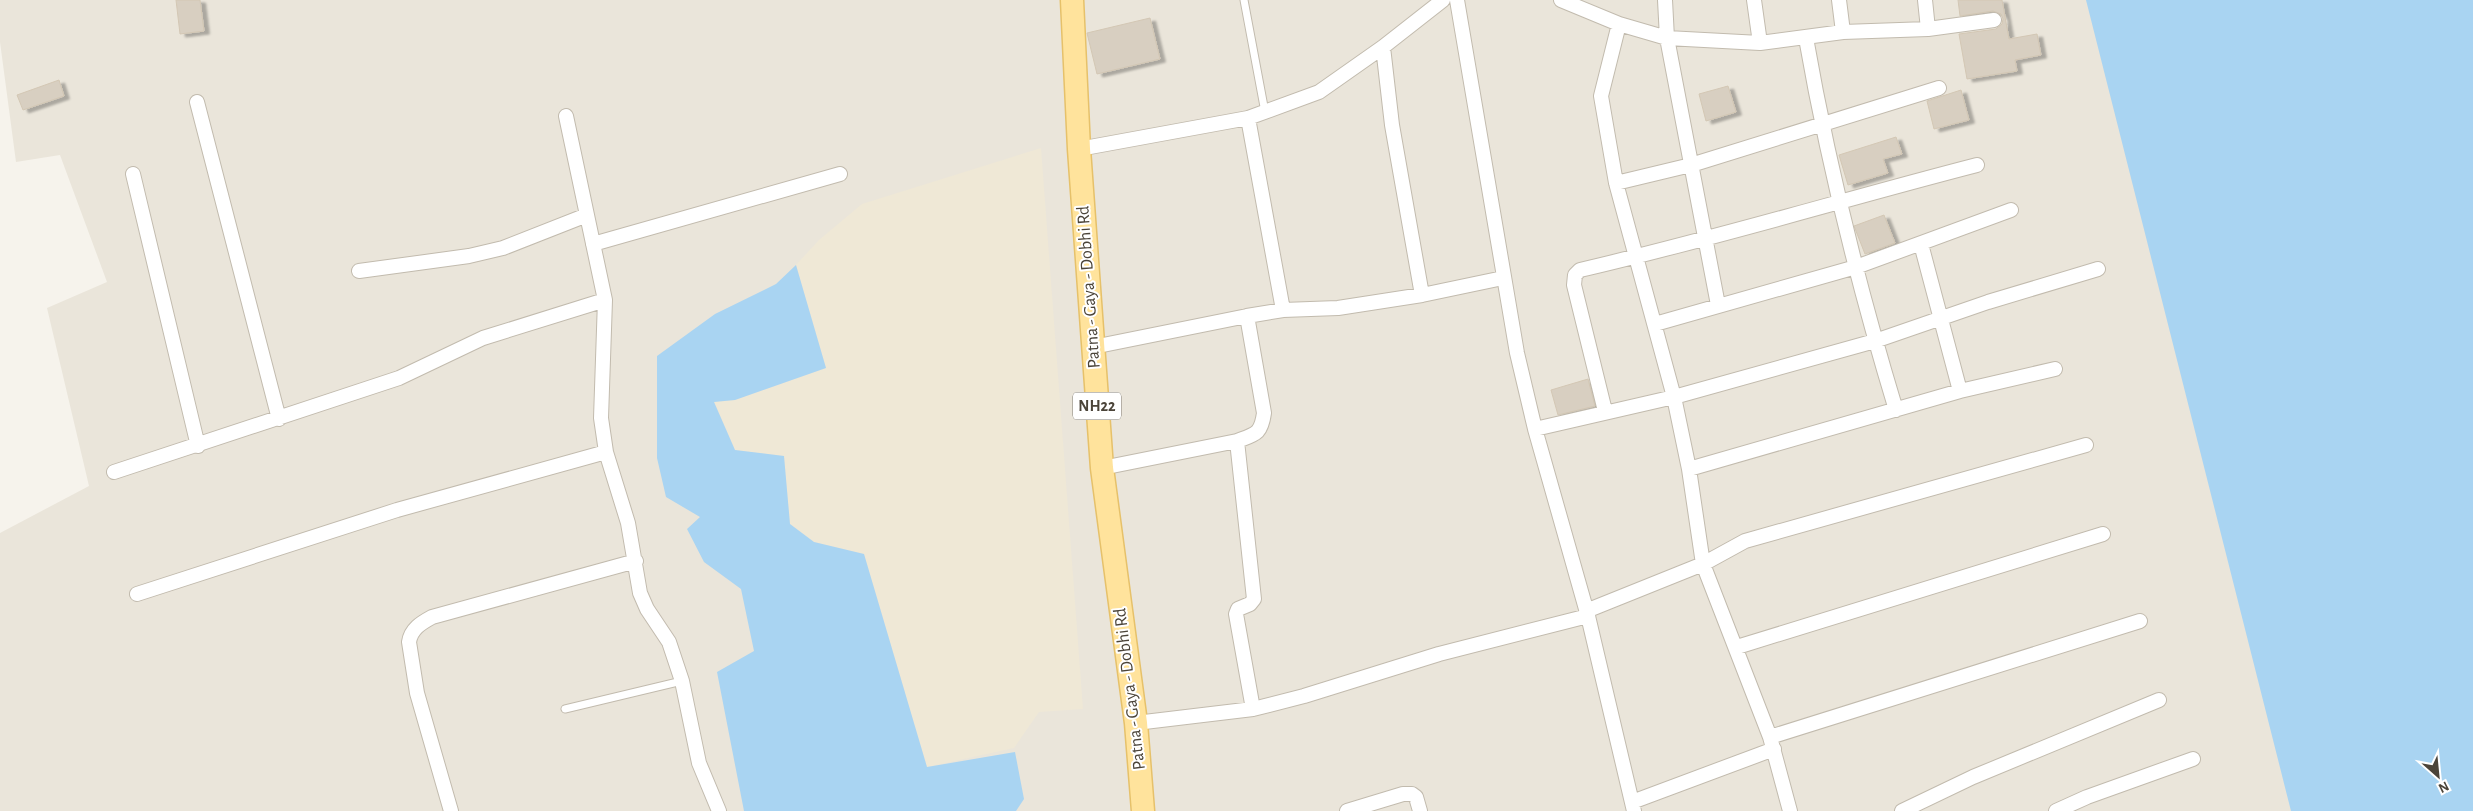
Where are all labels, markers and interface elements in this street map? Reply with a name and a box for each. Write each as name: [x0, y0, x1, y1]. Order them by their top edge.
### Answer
street label: Patna - Gaya - Dobhi Rd: [1074, 205, 1104, 369]
road number: NH22: [1073, 392, 1121, 420]
street label: Patna - Gaya - Dobhi Rd: [1111, 607, 1149, 771]
north arrow: [2413, 751, 2463, 801]
text: N: [2436, 778, 2451, 795]

